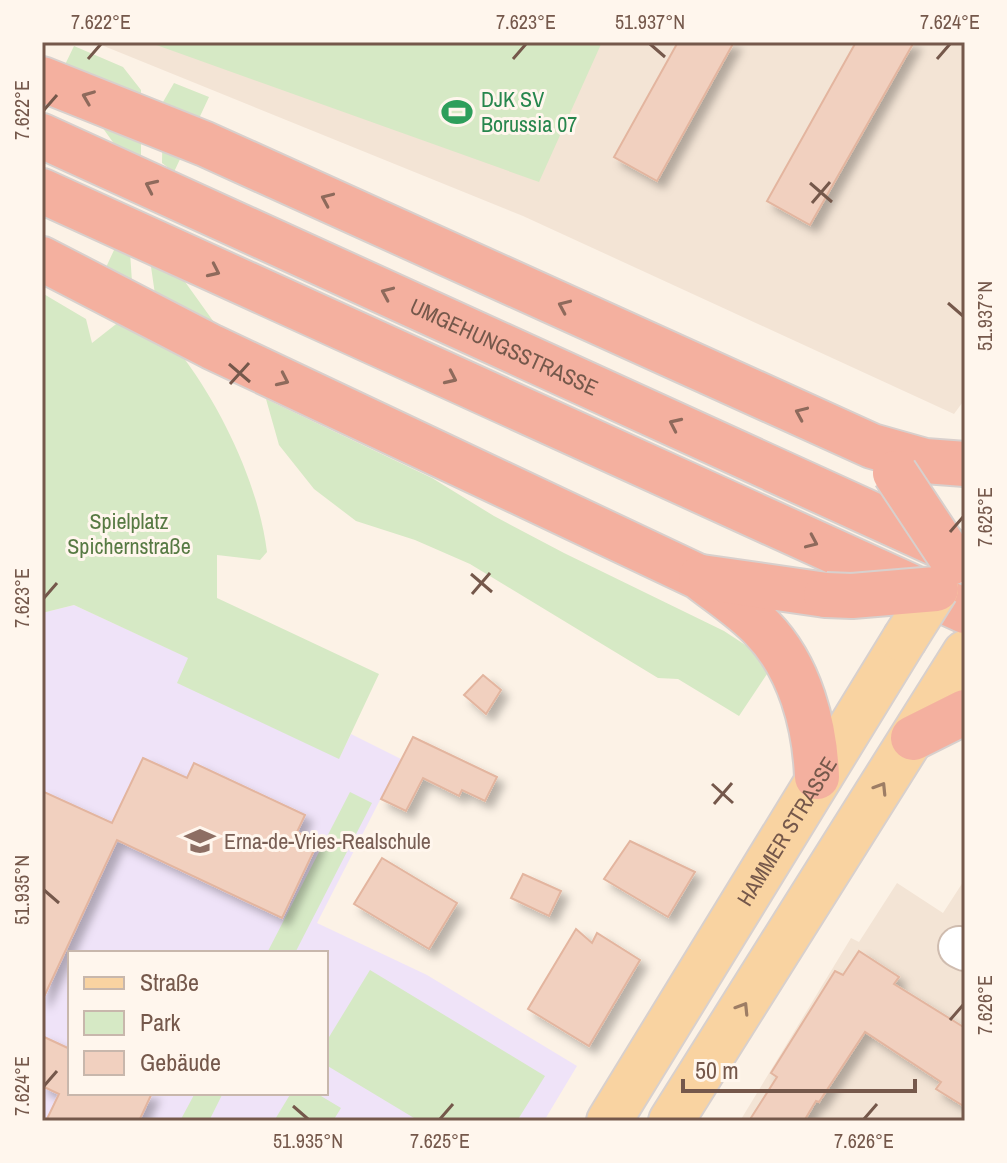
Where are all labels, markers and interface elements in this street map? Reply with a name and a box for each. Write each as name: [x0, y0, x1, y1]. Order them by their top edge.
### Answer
text: 7.622°E: [71, 8, 131, 35]
text: 7.623°E: [496, 8, 556, 35]
text: 51.937°N: [615, 8, 685, 35]
text: 7.624°E: [920, 8, 980, 35]
text: 7.622°E: [8, 80, 35, 140]
place label: DJK SV Borussia 07: [481, 84, 577, 139]
one-way arrow: [82, 90, 96, 107]
sports icon: DJK SV Borussia 07: [440, 95, 474, 129]
one-way arrow: [144, 179, 159, 195]
one-way arrow: [321, 193, 335, 209]
one-way arrow: [206, 261, 221, 277]
text: 51.937°N: [971, 281, 998, 351]
one-way arrow: [381, 287, 396, 303]
street label: UMGEHUNGSSTRASSE: [405, 291, 603, 403]
one-way arrow: [557, 300, 572, 316]
one-way arrow: [443, 369, 457, 385]
one-way arrow: [275, 370, 289, 386]
one-way arrow: [794, 407, 809, 423]
one-way arrow: [669, 418, 683, 434]
text: 7.625°E: [971, 487, 998, 547]
park label: Spielplatz Spichernstraße: [67, 506, 191, 561]
one-way arrow: [804, 532, 818, 548]
text: 7.623°E: [8, 568, 35, 628]
street label: HAMMER STRASSE: [730, 751, 844, 911]
one-way arrow: [872, 782, 887, 797]
school or university icon: Erna-de-Vries-Realschule: [183, 824, 217, 858]
place label: Erna-de-Vries-Realschule: [224, 826, 431, 856]
text: 51.935°N: [8, 855, 35, 925]
legend: [68, 951, 328, 1095]
text: Straße: [140, 966, 199, 998]
text: 7.626°E: [971, 975, 998, 1035]
one-way arrow: [733, 1002, 748, 1017]
text: Park: [140, 1006, 181, 1038]
scale bar: [683, 1043, 915, 1093]
text: Gebäude: [140, 1046, 221, 1078]
text: 50 m: [695, 1054, 739, 1086]
text: 7.624°E: [8, 1056, 35, 1116]
text: 51.935°N: [273, 1127, 343, 1154]
text: 7.625°E: [410, 1127, 470, 1154]
text: 7.626°E: [834, 1127, 894, 1154]

